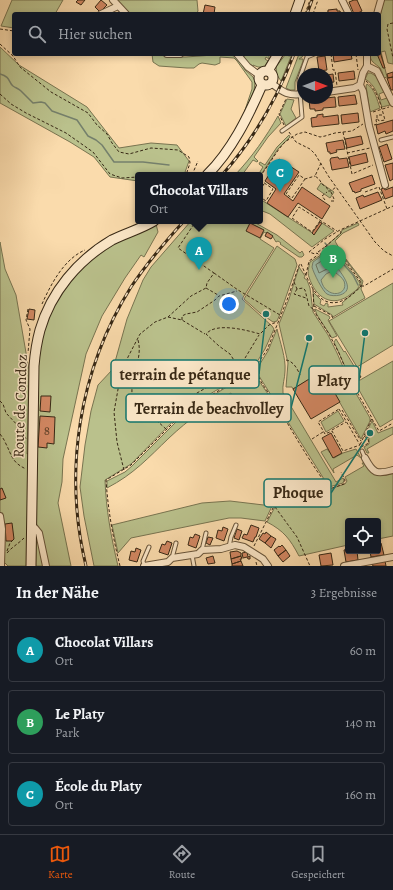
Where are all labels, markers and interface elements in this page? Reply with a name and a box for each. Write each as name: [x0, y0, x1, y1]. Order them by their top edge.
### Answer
search box: [12, 12, 381, 56]
icon: search: [26, 23, 48, 45]
text: Hier suchen: [58, 24, 132, 44]
north arrow: [297, 68, 333, 104]
pin: C: [267, 159, 293, 192]
popup: [135, 172, 263, 224]
text: Chocolat Villars: [150, 180, 248, 200]
text: Ort: [150, 200, 168, 217]
pin: A: [186, 237, 212, 270]
pin: B: [320, 245, 346, 278]
your location: [219, 294, 239, 314]
street label: Route de Condoz: [8, 354, 32, 458]
callout: terrain de pétanque: [111, 360, 259, 388]
text: terrain de pétanque: [119, 364, 251, 386]
callout: Platy: [309, 366, 359, 394]
text: Platy: [317, 370, 352, 392]
callout: Terrain de beachvolley: [126, 394, 291, 422]
text: Terrain de beachvolley: [135, 398, 284, 420]
house number: 8: [44, 422, 50, 439]
callout: Phoque: [264, 479, 331, 507]
text: Phoque: [273, 482, 323, 504]
map controls: [345, 518, 381, 554]
button: locate: [345, 518, 381, 554]
text: In der Nähe: [16, 581, 99, 604]
text: 3 Ergebnisse: [311, 584, 377, 601]
text: Chocolat Villars: [55, 632, 153, 652]
text: A: [26, 642, 34, 659]
text: 60 m: [350, 642, 376, 659]
text: Ort: [55, 652, 73, 669]
text: Le Platy: [55, 704, 104, 724]
text: B: [26, 714, 34, 731]
text: 140 m: [345, 714, 376, 731]
text: Park: [55, 724, 79, 741]
text: École du Platy: [55, 776, 142, 796]
text: C: [26, 786, 34, 803]
text: 160 m: [345, 786, 376, 803]
text: Ort: [55, 796, 73, 813]
tab: Karte: [48, 843, 73, 882]
tab: Route: [169, 843, 195, 882]
tab: Gespeichert: [291, 843, 345, 882]

